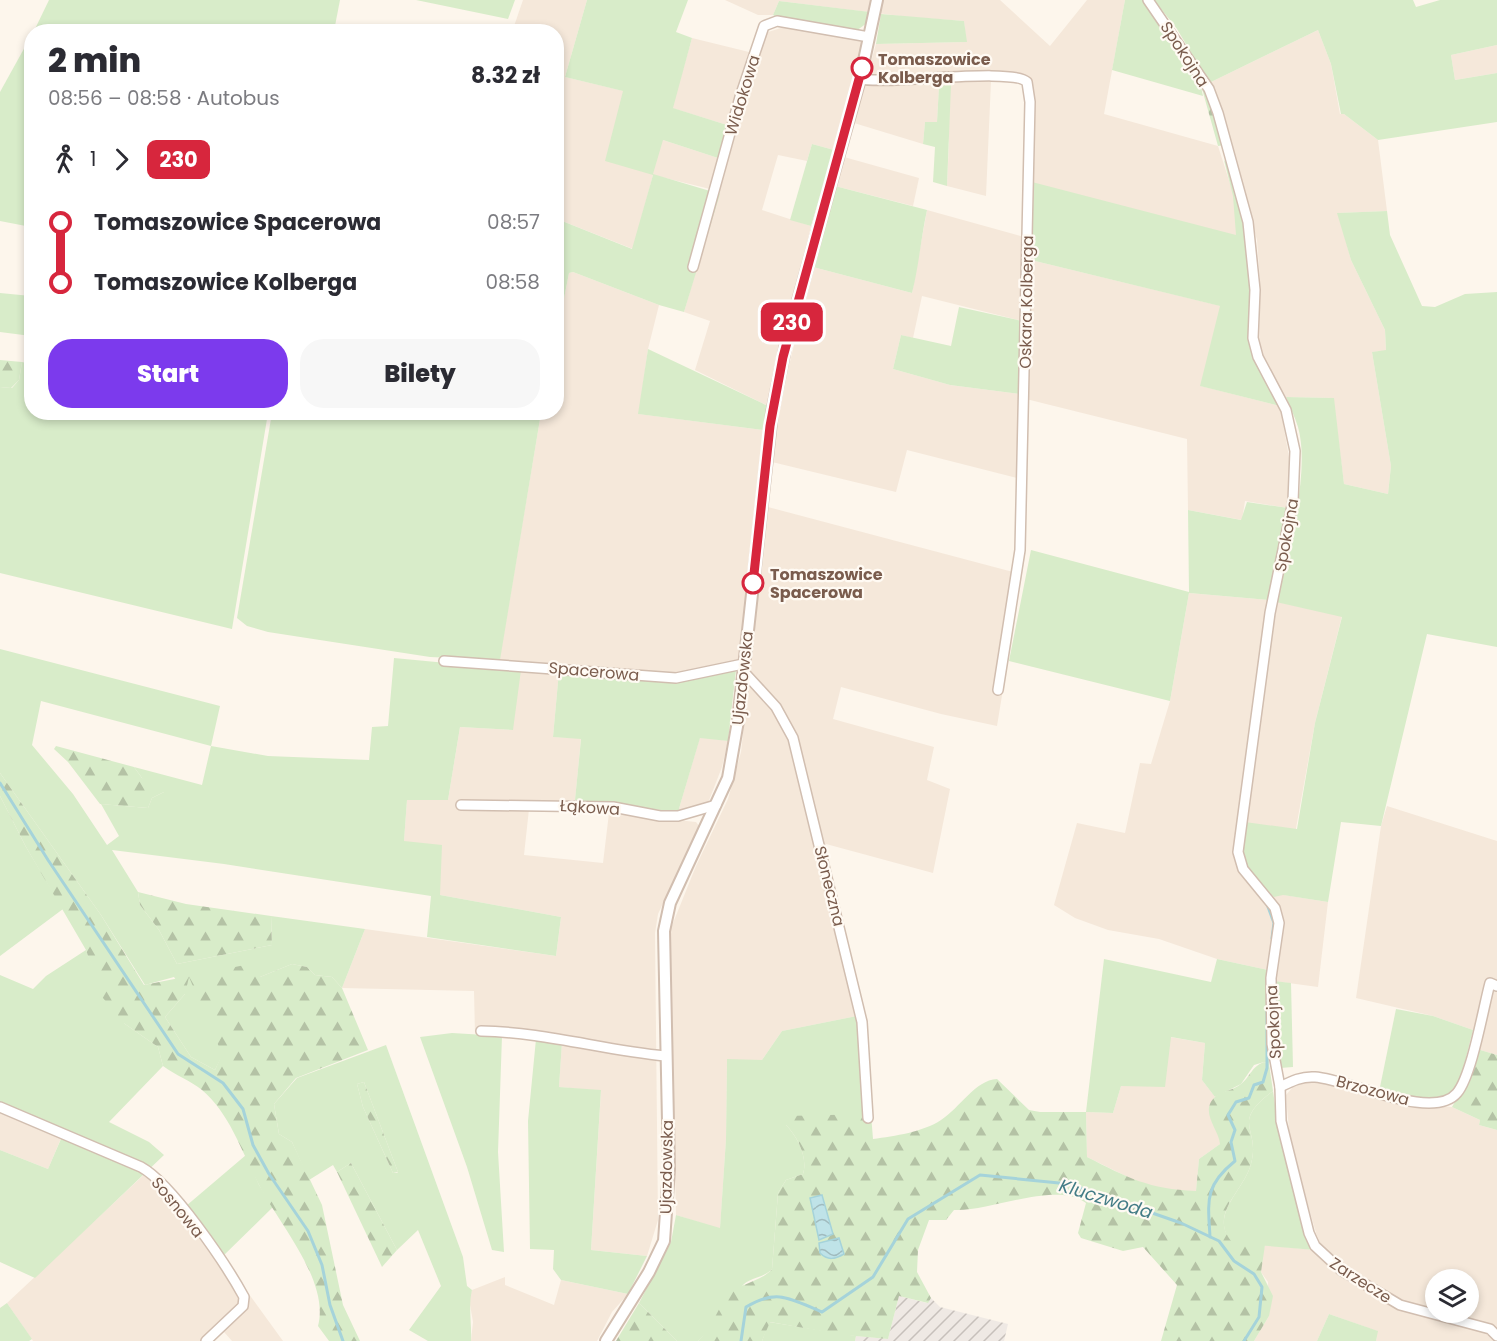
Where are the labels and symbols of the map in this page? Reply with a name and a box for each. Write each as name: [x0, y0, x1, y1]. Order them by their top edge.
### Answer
street label: Spokojna: [1155, 17, 1214, 92]
place label: Tomaszowice Kolberga: [878, 48, 991, 89]
street label: Widokowa: [719, 52, 766, 138]
marker: Tomaszowice Kolberga: [851, 57, 873, 79]
street label: Oskara Kolberga: [1014, 235, 1039, 369]
line badge: 230: [758, 302, 826, 342]
street label: Spokojna: [1269, 497, 1304, 573]
place label: Tomaszowice Spacerowa: [770, 563, 883, 604]
marker: Tomaszowice Spacerowa: [742, 572, 764, 594]
street label: Ujazdowska: [726, 630, 759, 726]
street label: Spacerowa: [548, 656, 640, 687]
street label: Łąkowa: [559, 794, 621, 821]
street label: Słoneczna: [808, 844, 851, 929]
street label: Spokojna: [1260, 984, 1287, 1060]
street label: Brzozowa: [1334, 1070, 1412, 1111]
street label: Ujazdowska: [654, 1120, 679, 1214]
street label: Sosnowa: [146, 1172, 209, 1243]
water label: Kluczwoda: [1056, 1172, 1156, 1225]
street label: Zarzecze: [1325, 1252, 1396, 1309]

